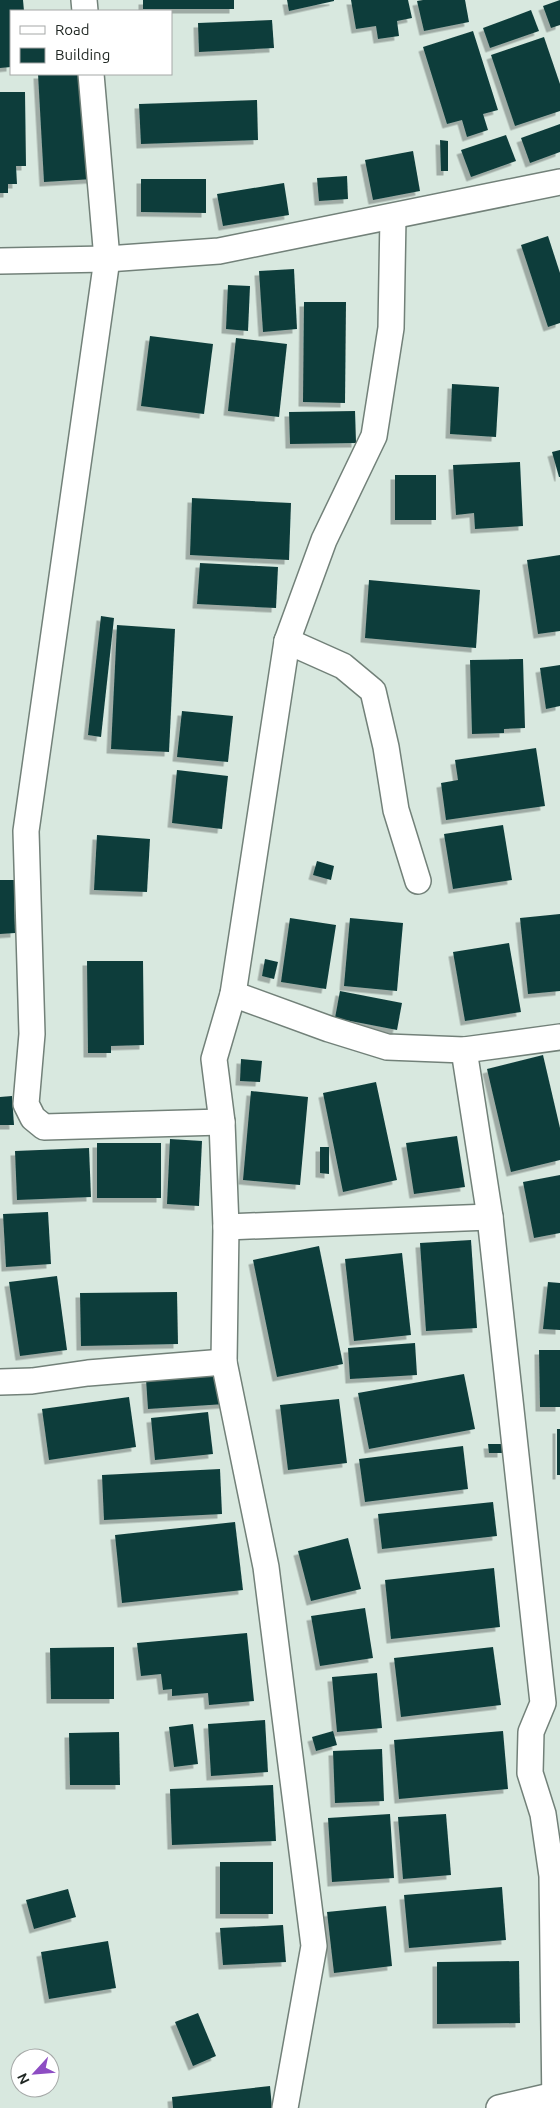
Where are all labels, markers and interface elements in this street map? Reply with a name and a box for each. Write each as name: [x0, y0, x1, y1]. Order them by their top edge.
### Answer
legend: [10, 10, 172, 75]
text: Road: [55, 21, 90, 38]
text: Building: [55, 46, 110, 63]
north arrow: [10, 2048, 60, 2098]
text: N: [14, 2070, 33, 2087]

